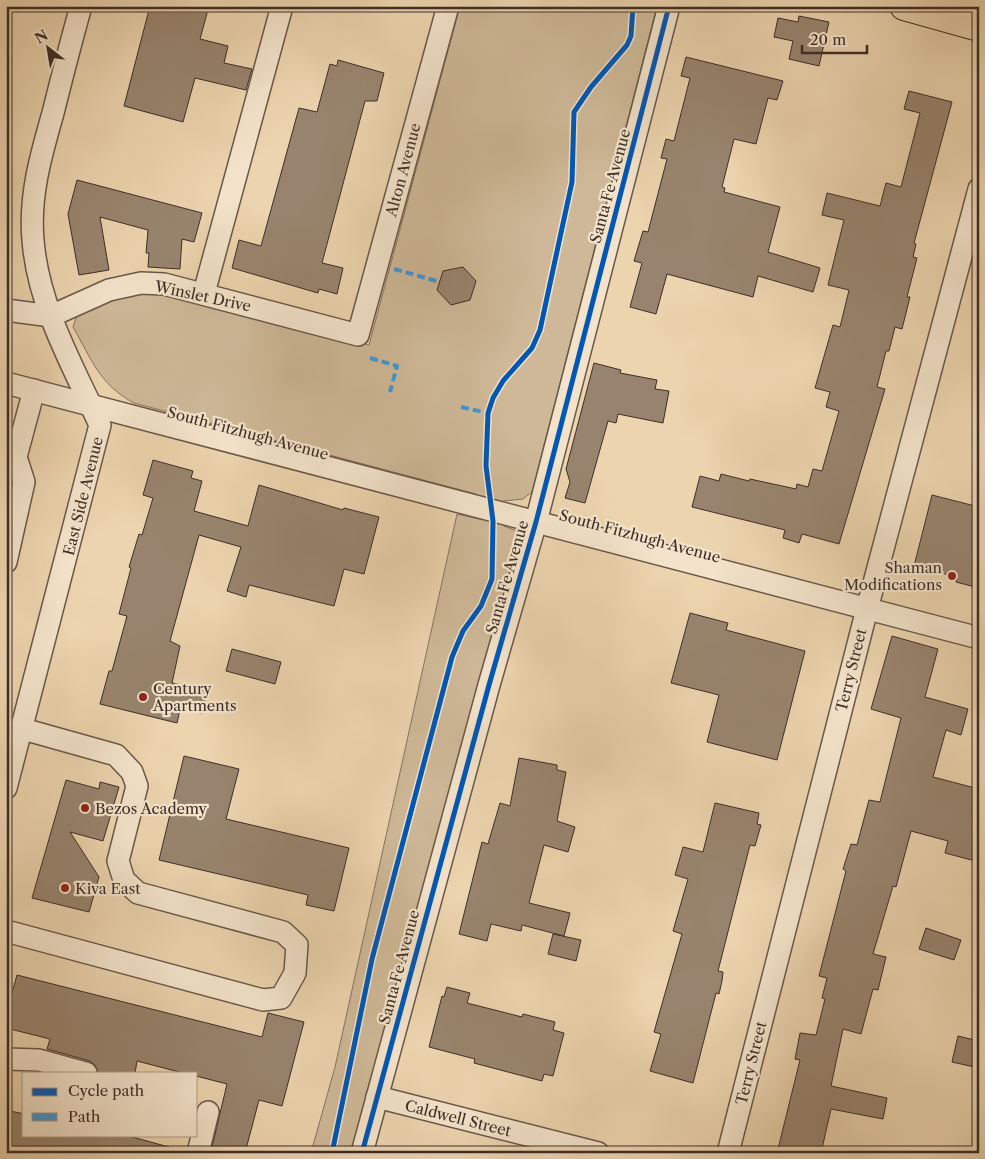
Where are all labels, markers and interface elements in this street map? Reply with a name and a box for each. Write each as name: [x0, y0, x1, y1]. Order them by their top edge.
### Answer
north arrow: [22, 22, 72, 72]
scale bar: [802, 22, 868, 54]
text: N: [31, 26, 51, 48]
text: 20 m: [810, 30, 846, 49]
street label: Alton Avenue: [381, 121, 425, 220]
street label: Santa Fe Avenue: [586, 127, 634, 245]
street label: Winslet Drive: [152, 276, 253, 315]
street label: South Fitzhugh Avenue: [165, 402, 331, 464]
street label: East Side Avenue: [59, 435, 107, 557]
street label: South Fitzhugh Avenue: [557, 505, 723, 567]
street label: Santa Fe Avenue: [482, 518, 532, 636]
place label: Shaman Modifications: [844, 558, 943, 594]
marker: Shaman Modifications: [946, 570, 958, 582]
street label: Terry Street: [831, 626, 871, 714]
place label: Century Apartments: [152, 679, 236, 715]
marker: Century Apartments: [137, 691, 149, 703]
place label: Bezos Academy: [95, 799, 208, 818]
marker: Bezos Academy: [79, 802, 91, 814]
place label: Kiva East: [75, 879, 141, 898]
marker: Kiva East: [59, 882, 71, 894]
street label: Santa Fe Avenue: [375, 908, 423, 1026]
street label: Terry Street: [731, 1019, 771, 1107]
legend: [22, 1072, 198, 1136]
text: Cycle path: [68, 1081, 145, 1100]
street label: Caldwell Street: [403, 1096, 514, 1141]
text: Path: [68, 1107, 101, 1126]

